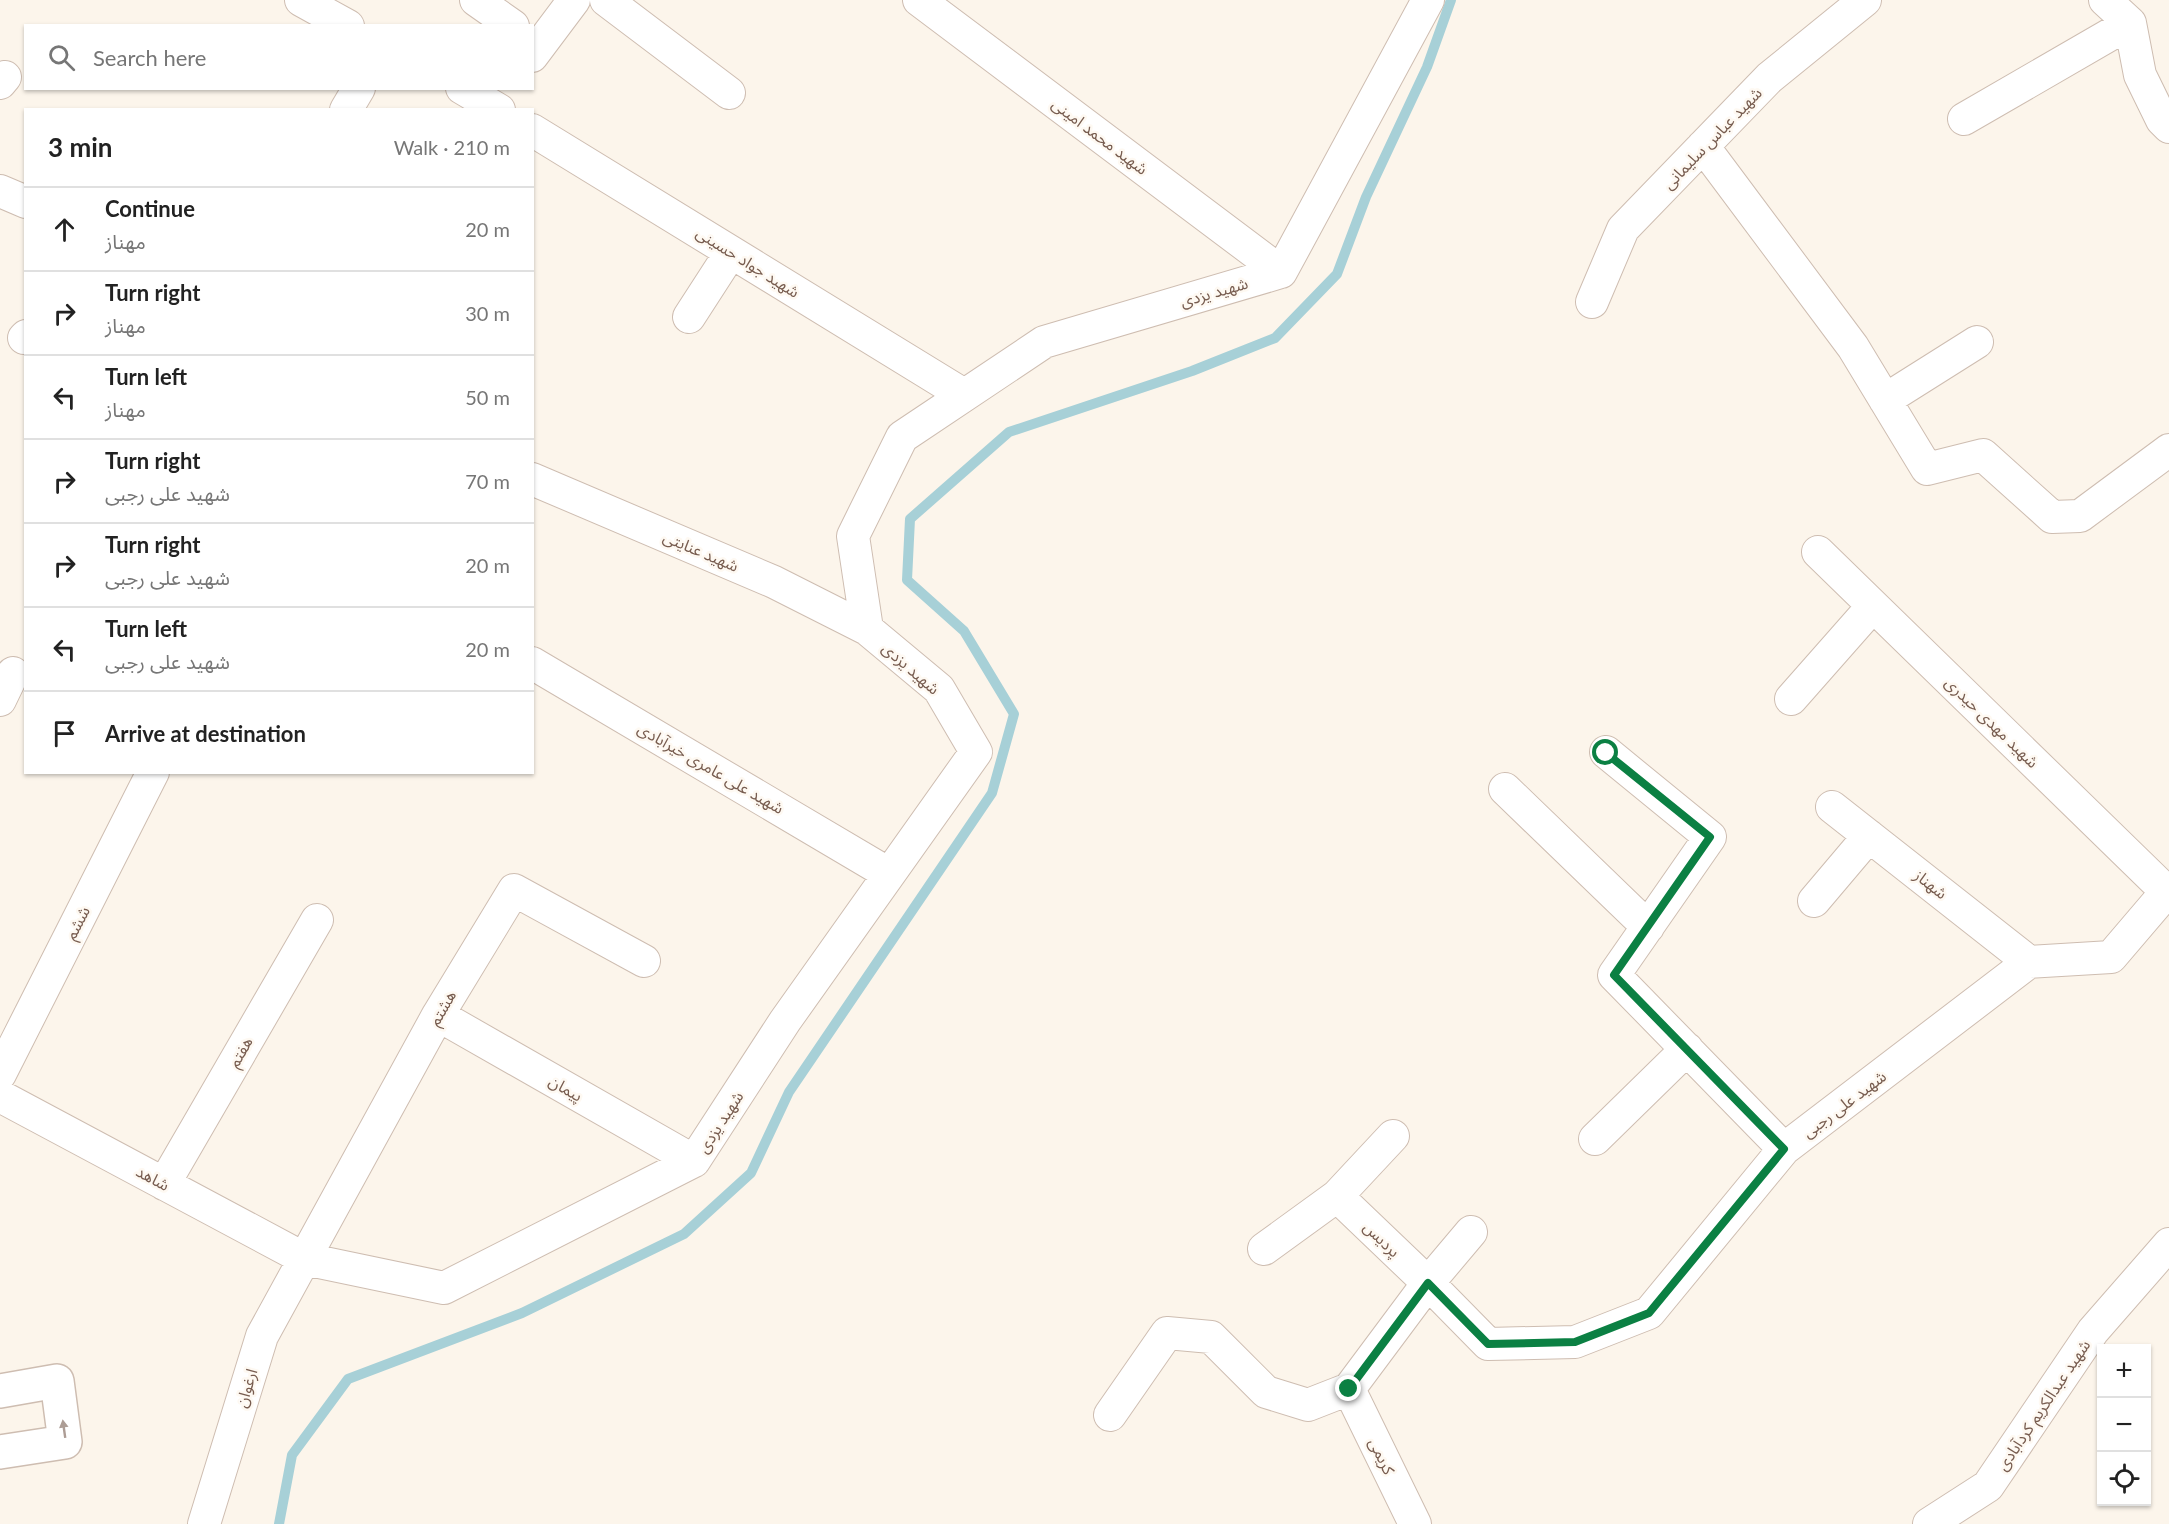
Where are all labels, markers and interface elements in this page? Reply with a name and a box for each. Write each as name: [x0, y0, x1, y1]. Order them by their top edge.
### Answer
search box: [24, 24, 534, 90]
icon: search: [45, 41, 78, 74]
text: Search here: [93, 44, 206, 71]
street label: شهید عباس سلیمانی: [1658, 83, 1766, 193]
street label: شهید محمد امینی: [1048, 93, 1152, 179]
text: 3 min: [48, 131, 112, 163]
text: Walk · 210 m: [394, 135, 510, 159]
text: Continue: [105, 195, 195, 222]
icon: ahead: [48, 213, 81, 246]
text: 20 m: [465, 217, 510, 241]
street label: شهید جواد حسینی: [693, 222, 803, 302]
text: مهناز: [105, 229, 146, 253]
street label: شهید یزدی: [1178, 273, 1250, 311]
text: Turn right: [105, 279, 200, 306]
icon: right: [48, 297, 81, 330]
text: 30 m: [465, 301, 510, 325]
text: مهناز: [105, 313, 146, 337]
text: Turn left: [105, 363, 187, 390]
icon: left: [48, 381, 81, 414]
text: 50 m: [465, 385, 510, 409]
text: مهناز: [105, 397, 146, 421]
text: Turn right: [105, 447, 200, 474]
icon: right: [48, 465, 81, 498]
text: 70 m: [465, 469, 510, 493]
text: شهید علی رجبی: [105, 481, 230, 505]
street label: شهید عنایتی: [660, 526, 742, 576]
text: Turn right: [105, 531, 200, 558]
icon: right: [48, 549, 81, 582]
text: 20 m: [465, 553, 510, 577]
text: شهید علی رجبی: [105, 565, 230, 589]
text: Turn left: [105, 615, 187, 642]
icon: left: [48, 633, 81, 666]
text: 20 m: [465, 637, 510, 661]
street label: شهید یزدی: [878, 638, 944, 698]
text: شهید علی رجبی: [105, 649, 230, 673]
street label: شهید مهدی حیدری: [1941, 672, 2043, 772]
icon: arrive: [48, 717, 81, 750]
street label: شهید علی عامری خیرآبادی: [634, 718, 788, 818]
text: Arrive at destination: [105, 720, 306, 747]
route start: [1592, 739, 1618, 765]
street label: شهناز: [1910, 864, 1952, 903]
street label: ششم: [60, 903, 97, 945]
street label: هشتم: [424, 987, 463, 1031]
street label: هفتم: [223, 1033, 259, 1072]
street label: شهید علی رجبی: [1798, 1066, 1890, 1142]
street label: پیمان: [545, 1070, 586, 1107]
street label: شهید یزدی: [693, 1087, 747, 1157]
street label: شاهد: [133, 1161, 173, 1194]
street label: پردیس: [1359, 1217, 1405, 1262]
street label: شهید عبدالکریم کردآبادی: [1992, 1336, 2097, 1476]
map controls: [2097, 1344, 2151, 1506]
button: +: [2097, 1344, 2151, 1398]
street label: ارغوان: [231, 1366, 261, 1410]
route end: [1335, 1375, 1361, 1401]
button: −: [2097, 1398, 2151, 1452]
one-way arrow: [59, 1420, 68, 1439]
street label: کریمی: [1365, 1434, 1400, 1478]
button: locate: [2097, 1452, 2151, 1506]

